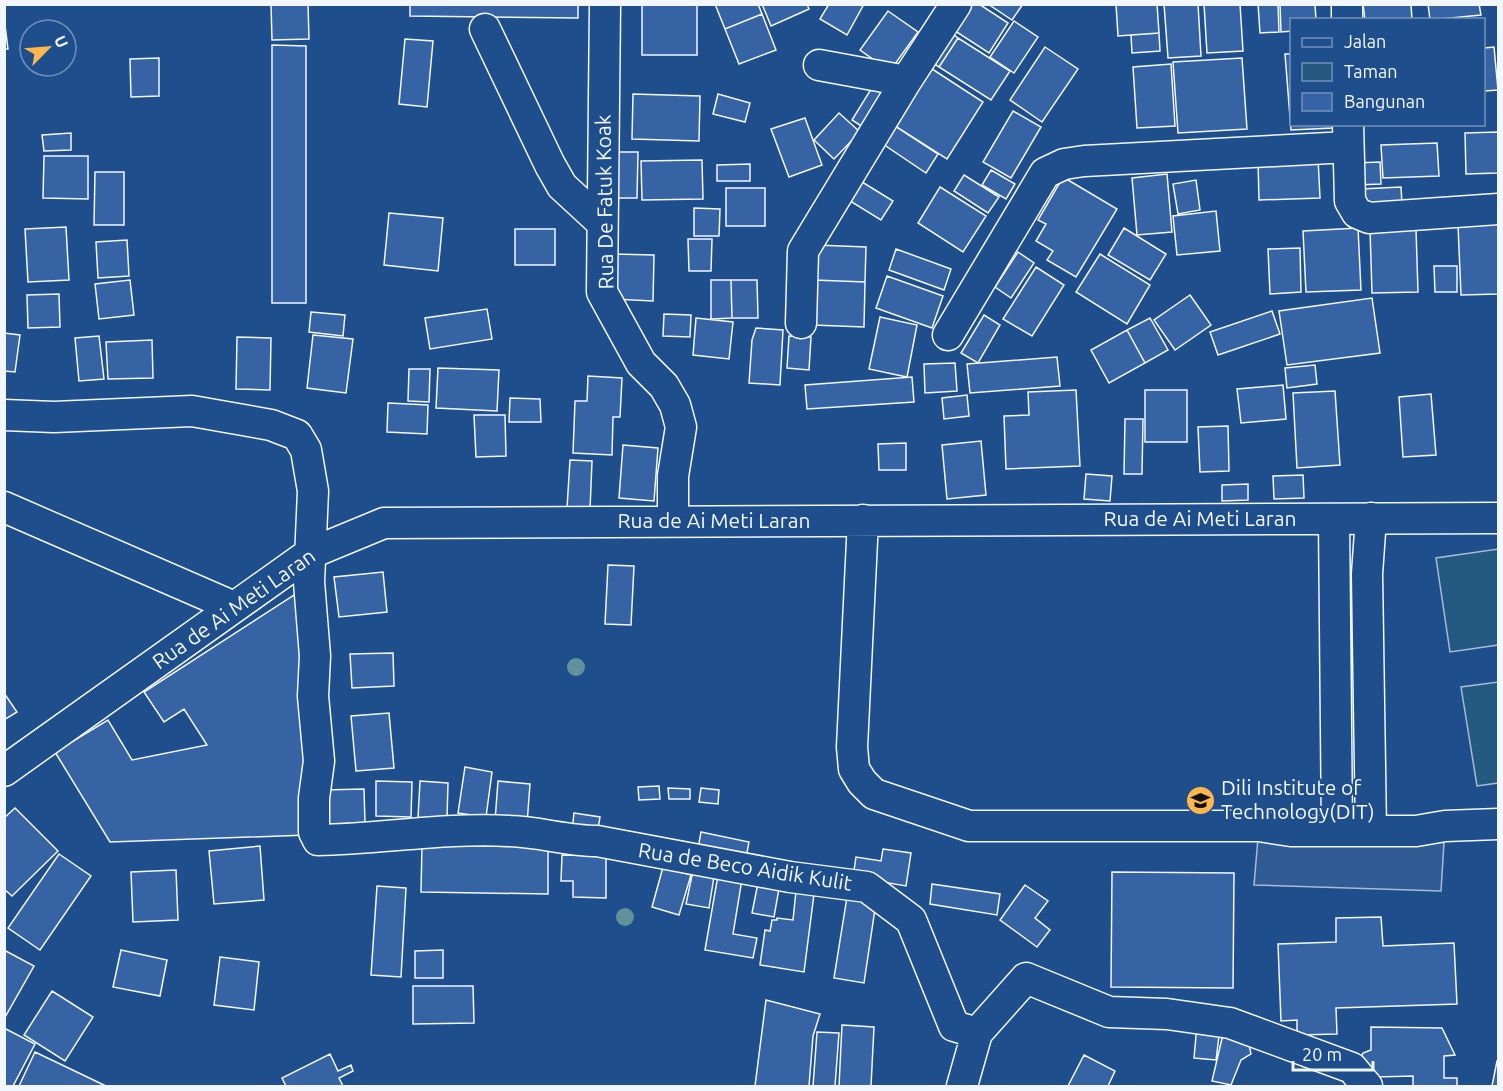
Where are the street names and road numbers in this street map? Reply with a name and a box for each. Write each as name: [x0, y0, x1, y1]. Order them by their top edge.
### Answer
street label: Rua De Fatuk Koak: [590, 114, 618, 290]
street label: Rua de Ai Meti Laran: [1103, 506, 1297, 530]
street label: Rua de Ai Meti Laran: [617, 508, 811, 532]
street label: Rua de Ai Meti Laran: [147, 543, 319, 673]
street label: Rua de Beco Aidik Kulit: [637, 837, 854, 895]

